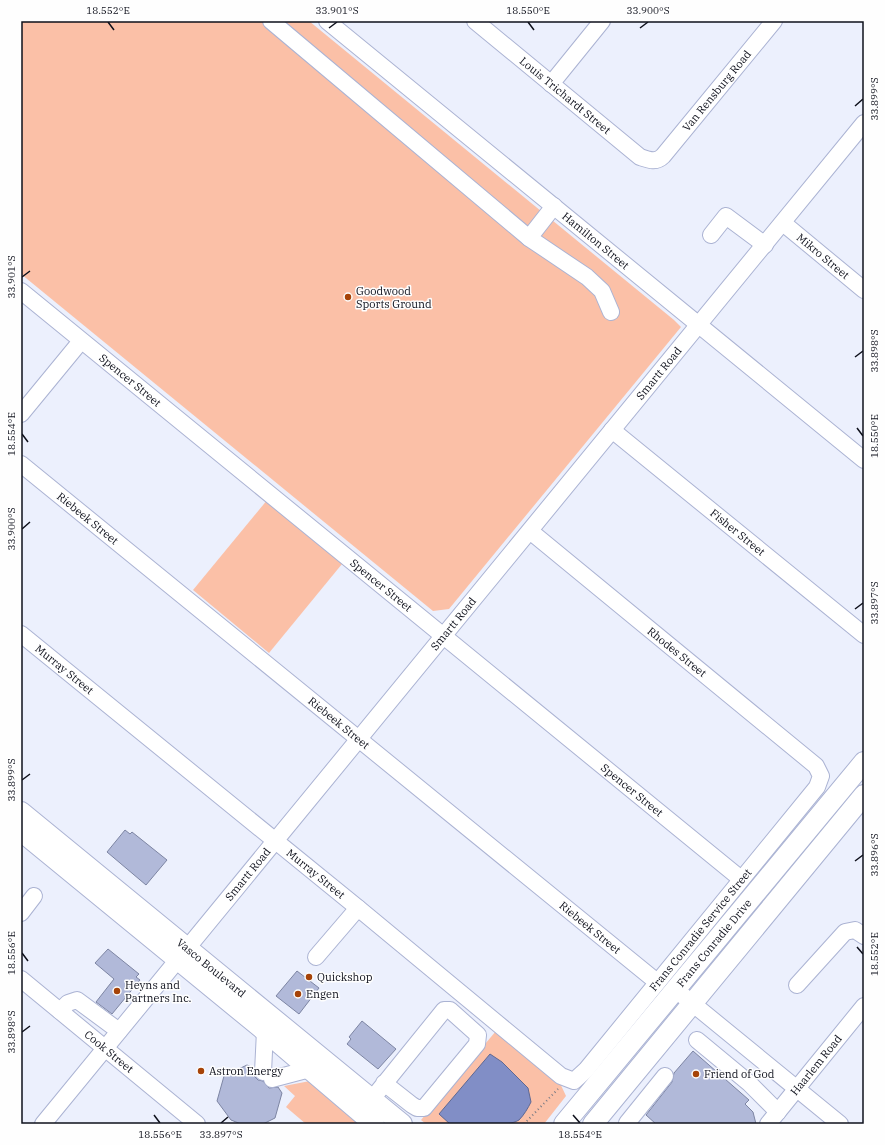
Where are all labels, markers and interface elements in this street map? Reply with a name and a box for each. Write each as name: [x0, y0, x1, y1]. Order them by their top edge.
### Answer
text: 18.552°E: [86, 4, 130, 17]
text: 33.901°S: [315, 4, 359, 17]
text: 18.550°E: [506, 4, 550, 17]
text: 33.900°S: [626, 4, 670, 17]
street label: Van Rensburg Road: [679, 47, 754, 134]
street label: Louis Trichardt Street: [517, 54, 614, 137]
text: 33.899°S: [868, 77, 881, 121]
street label: Hamilton Street: [559, 209, 632, 272]
street label: Mikro Street: [794, 230, 852, 282]
text: 33.901°S: [5, 255, 18, 299]
place label: Goodwood Sports Ground: [356, 284, 432, 311]
marker: Goodwood Sports Ground: [343, 292, 353, 302]
text: 33.898°S: [868, 329, 881, 373]
street label: Smartt Road: [633, 344, 685, 403]
street label: Spencer Street: [96, 351, 164, 410]
text: 18.554°E: [5, 412, 18, 456]
text: 18.550°E: [868, 414, 881, 458]
street label: Riebeek Street: [54, 489, 121, 548]
street label: Fisher Street: [707, 506, 768, 559]
text: 33.900°S: [5, 507, 18, 551]
street label: Spencer Street: [347, 556, 415, 615]
text: 33.897°S: [868, 581, 881, 625]
street label: Smartt Road: [427, 594, 479, 653]
street label: Rhodes Street: [645, 624, 709, 680]
street label: Murray Street: [32, 641, 97, 697]
street label: Riebeek Street: [305, 694, 373, 752]
text: 33.899°S: [5, 758, 18, 802]
street label: Spencer Street: [598, 761, 666, 820]
text: 33.896°S: [868, 833, 881, 877]
street label: Smartt Road: [222, 845, 274, 904]
street label: Murray Street: [284, 846, 348, 902]
street label: Frans Conradie Service Street: [646, 866, 755, 994]
street label: Frans Conradie Drive: [673, 896, 755, 990]
street label: Riebeek Street: [557, 898, 624, 957]
text: 18.556°E: [5, 931, 18, 975]
text: 18.552°E: [868, 932, 881, 976]
street label: Vasco Boulevard: [174, 935, 249, 1000]
place label: Quickshop: [317, 970, 373, 984]
marker: Quickshop: [304, 972, 314, 982]
place label: Heyns and Partners Inc.: [125, 978, 192, 1005]
marker: Heyns and Partners Inc.: [112, 986, 122, 996]
place label: Engen: [306, 987, 339, 1001]
marker: Engen: [293, 989, 303, 999]
text: 33.898°S: [5, 1010, 18, 1054]
street label: Cook Street: [82, 1027, 136, 1076]
street label: Haarlem Road: [787, 1032, 845, 1098]
place label: Astron Energy: [209, 1064, 283, 1078]
marker: Astron Energy: [196, 1066, 206, 1076]
place label: Friend of God: [704, 1067, 775, 1081]
marker: Friend of God: [691, 1069, 701, 1079]
text: 18.556°E: [138, 1128, 182, 1141]
text: 33.897°S: [199, 1128, 243, 1141]
text: 18.554°E: [558, 1128, 602, 1141]

